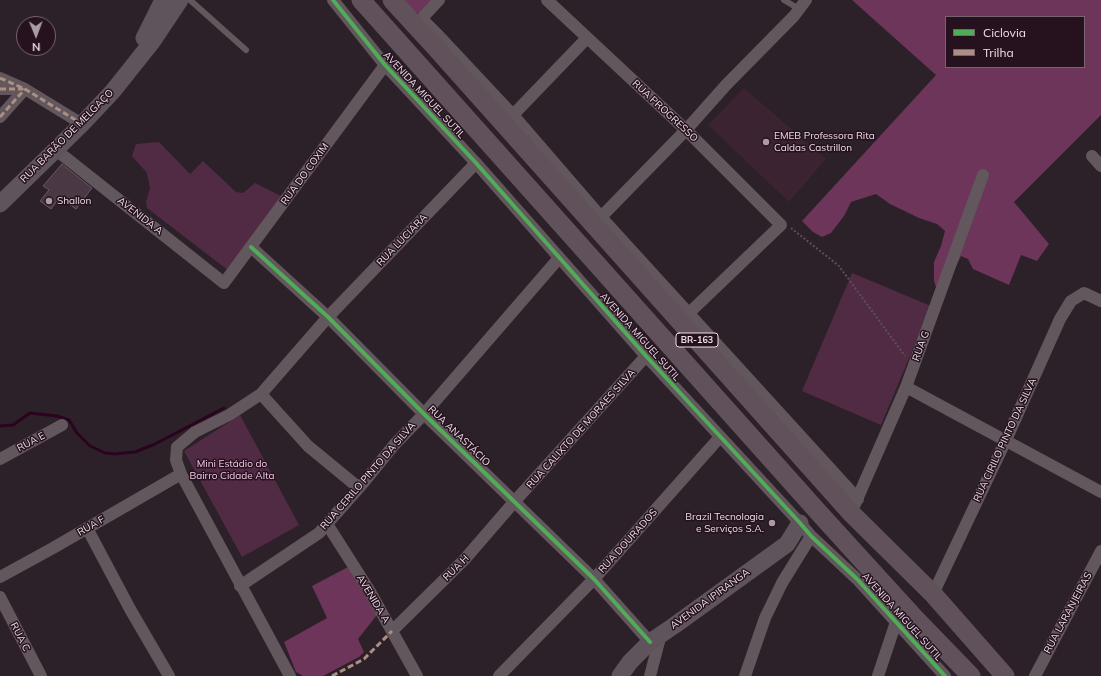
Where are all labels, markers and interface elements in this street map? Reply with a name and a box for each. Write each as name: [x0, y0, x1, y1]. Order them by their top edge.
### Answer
north arrow: [16, 16, 56, 56]
legend: [945, 16, 1085, 68]
text: Ciclovia: [983, 25, 1026, 40]
text: N: [32, 40, 40, 54]
text: Trilha: [983, 45, 1014, 60]
street label: AVENIDA MIGUEL SUTIL: [381, 49, 467, 141]
street label: RUA PROGRESSO: [630, 77, 700, 145]
street label: RUA BARÃO DE MELGAÇO: [18, 87, 116, 185]
place label: EMEB Professora Rita Caldas Castrillon: [774, 130, 875, 154]
marker: EMEB Professora Rita Caldas Castrillon: [761, 137, 771, 147]
street label: RUA DO COXIM: [278, 141, 332, 207]
place label: Shallon: [57, 195, 91, 207]
street label: AVENIDA A: [115, 195, 165, 237]
marker: Shallon: [44, 196, 54, 206]
street label: RUA LUCIARA: [374, 212, 430, 268]
street label: AVENIDA MIGUEL SUTIL: [597, 290, 683, 384]
street label: RUA G: [910, 329, 932, 363]
road number: BR-163: [676, 333, 718, 347]
street label: RUA CALIXTO DE MORAES SILVA: [524, 367, 638, 491]
street label: RUA CIRILO PINTO DA SILVA: [971, 376, 1039, 504]
street label: RUA ANASTÁCIO: [425, 403, 493, 469]
street label: RUA CERILO PINTO DA SILVA: [318, 420, 418, 532]
street label: RUA E: [15, 430, 47, 454]
park label: Mini Estádio do Bairro Cidade Alta: [189, 458, 275, 482]
street label: RUA DOURADOS: [596, 506, 660, 576]
place label: Brazil Tecnologia e Serviços S.A.: [685, 511, 764, 534]
street label: RUA F: [75, 513, 107, 539]
marker: Brazil Tecnologia e Serviços S.A.: [767, 518, 777, 528]
street label: RUA H: [441, 553, 471, 583]
street label: AVENIDA IPIRANGA: [668, 566, 752, 632]
street label: AVENIDA MIGUEL SUTIL: [859, 570, 945, 664]
street label: RUA LARANJEIRAS: [1041, 570, 1095, 656]
street label: AVENIDA A: [354, 573, 392, 625]
street label: RUA C: [8, 620, 32, 654]

